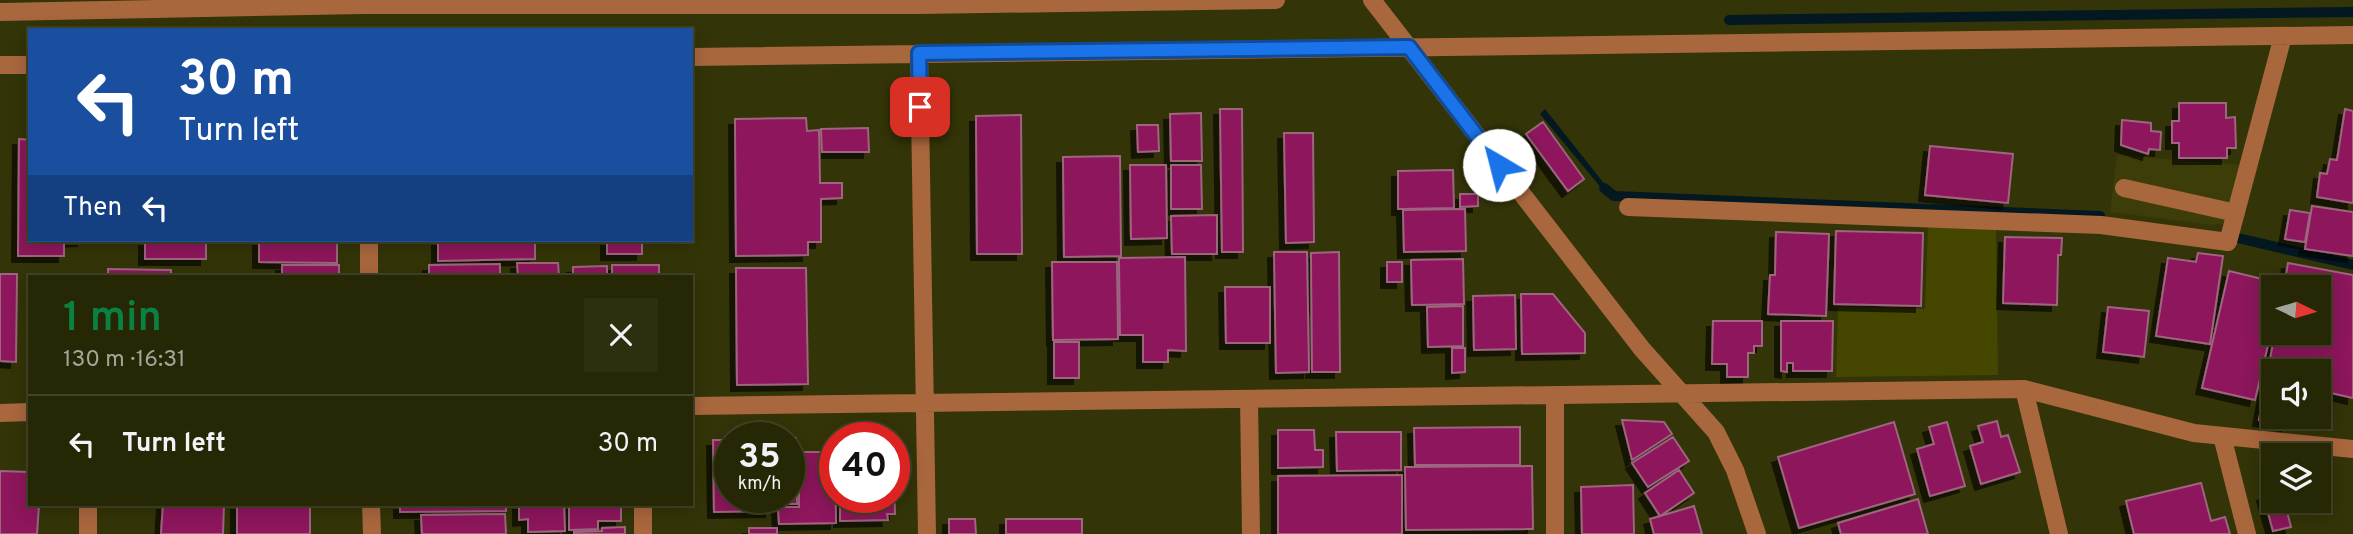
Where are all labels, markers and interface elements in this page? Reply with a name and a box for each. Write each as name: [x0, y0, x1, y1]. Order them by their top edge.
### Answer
text: 30 m: [178, 51, 294, 113]
icon: left: [63, 56, 154, 147]
pin: [890, 77, 950, 137]
icon: arrive: [901, 88, 939, 126]
text: Turn left: [178, 112, 299, 152]
position arrow: [1462, 128, 1536, 202]
icon: left: [136, 189, 174, 227]
text: Then: [63, 192, 122, 225]
north arrow: [2261, 275, 2331, 345]
map controls: [2261, 275, 2331, 513]
text: 1 min: [63, 293, 162, 346]
button: close: [584, 298, 658, 372]
text: 130 m · 16:31: [63, 346, 186, 375]
button: sound: [2261, 359, 2331, 429]
speed limit sign: 40: [819, 422, 910, 513]
icon: left: [63, 425, 101, 463]
text: Turn left: [122, 428, 226, 461]
text: 30 m: [598, 428, 658, 461]
text: 35: [738, 436, 781, 480]
button: layers: [2261, 443, 2331, 513]
text: km/h: [738, 473, 781, 496]

